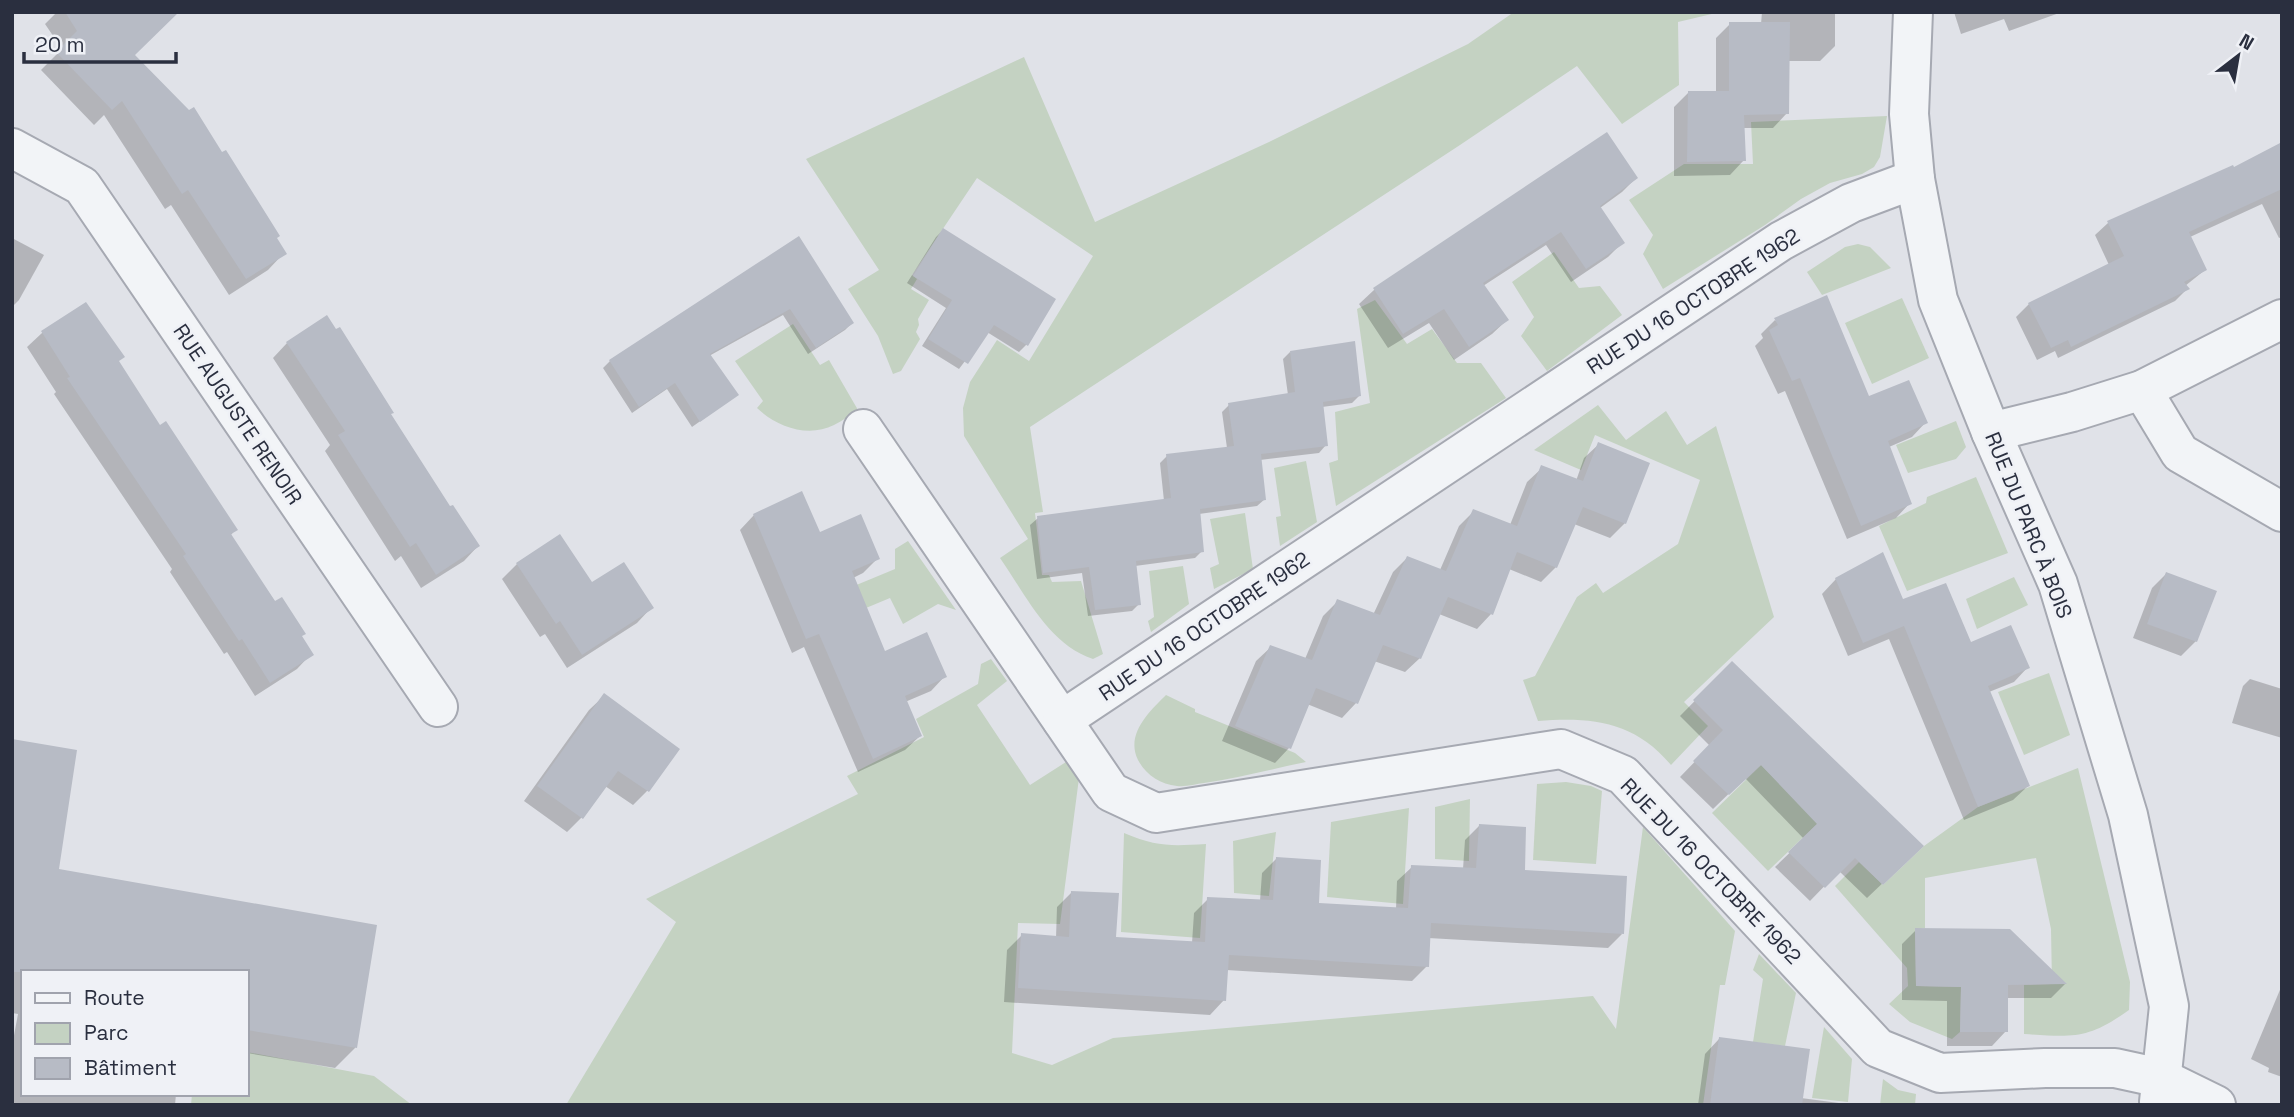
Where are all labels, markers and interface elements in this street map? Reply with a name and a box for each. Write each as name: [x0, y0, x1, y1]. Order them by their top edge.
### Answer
scale bar: [24, 21, 177, 65]
north arrow: [2203, 21, 2273, 91]
text: N: [2235, 28, 2258, 56]
text: 20 m: [35, 31, 85, 58]
street label: RUE DU 16 OCTOBRE 1962: [1581, 222, 1805, 380]
street label: RUE AUGUSTE RENOIR: [167, 318, 309, 510]
street label: RUE DU PARC À BOIS: [1979, 428, 2079, 622]
street label: RUE DU 16 OCTOBRE 1962: [1093, 545, 1315, 707]
street label: RUE DU 16 OCTOBRE 1962: [1615, 772, 1807, 970]
legend: [21, 970, 248, 1096]
text: Route: [84, 984, 145, 1011]
text: Parc: [84, 1019, 129, 1046]
text: Bâtiment: [84, 1054, 177, 1081]

